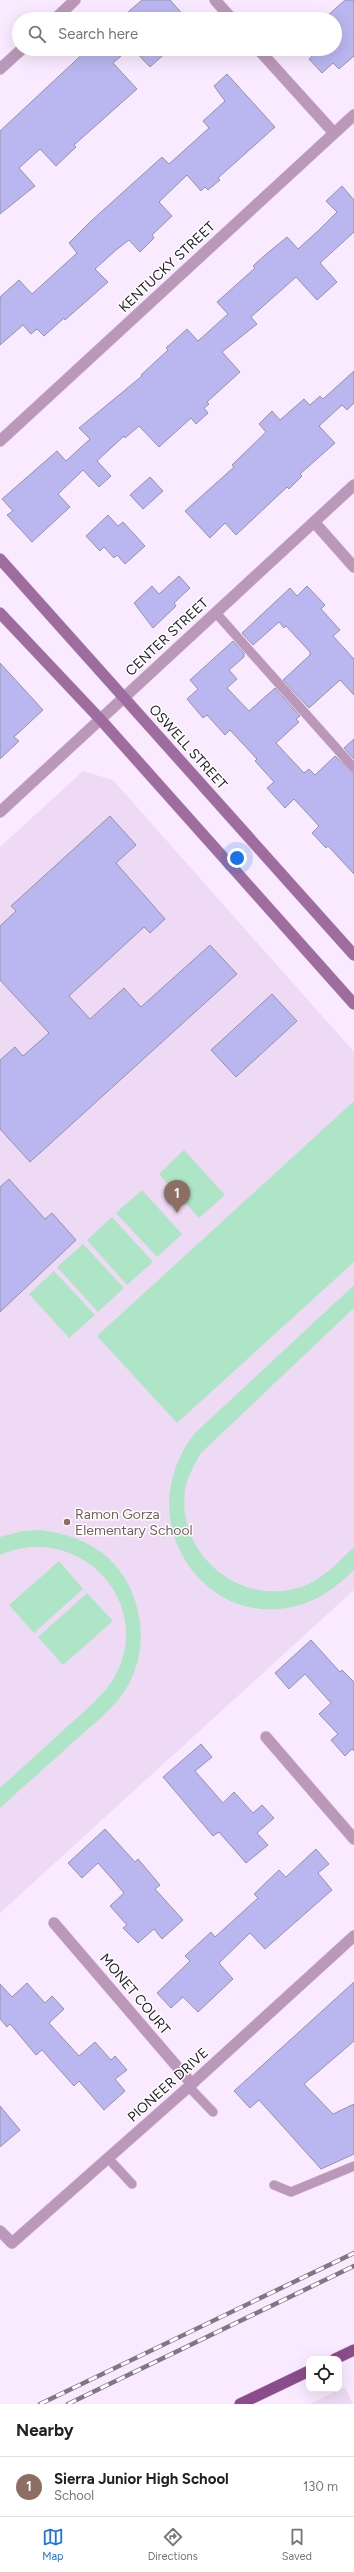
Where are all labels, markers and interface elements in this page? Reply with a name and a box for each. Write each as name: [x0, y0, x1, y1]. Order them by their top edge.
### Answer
search box: [12, 12, 342, 56]
icon: search: [26, 23, 48, 45]
text: Search here: [58, 25, 138, 43]
street label: KENTUCKY STREET: [115, 218, 219, 316]
street label: CENTER STREET: [122, 594, 212, 680]
street label: OSWELL STREET: [145, 701, 231, 793]
your location: [227, 848, 247, 868]
pin: 1: [164, 1180, 190, 1213]
place label: Ramon Gorza Elementary School: [75, 1506, 193, 1539]
marker: Ramon Gorza Elementary School: [62, 1517, 72, 1527]
street label: MONET COURT: [96, 1950, 174, 2038]
street label: PIONEER DRIVE: [124, 2044, 212, 2126]
map controls: [306, 2356, 342, 2392]
button: locate: [306, 2356, 342, 2392]
text: Nearby: [16, 2420, 74, 2440]
text: Sierra Junior High School: [54, 2470, 229, 2488]
text: 1: [26, 2479, 32, 2494]
text: 130 m: [303, 2479, 338, 2494]
text: School: [54, 2488, 94, 2503]
tab: Map: [42, 2526, 64, 2563]
tab: Directions: [148, 2526, 198, 2563]
tab: Saved: [282, 2526, 312, 2563]

